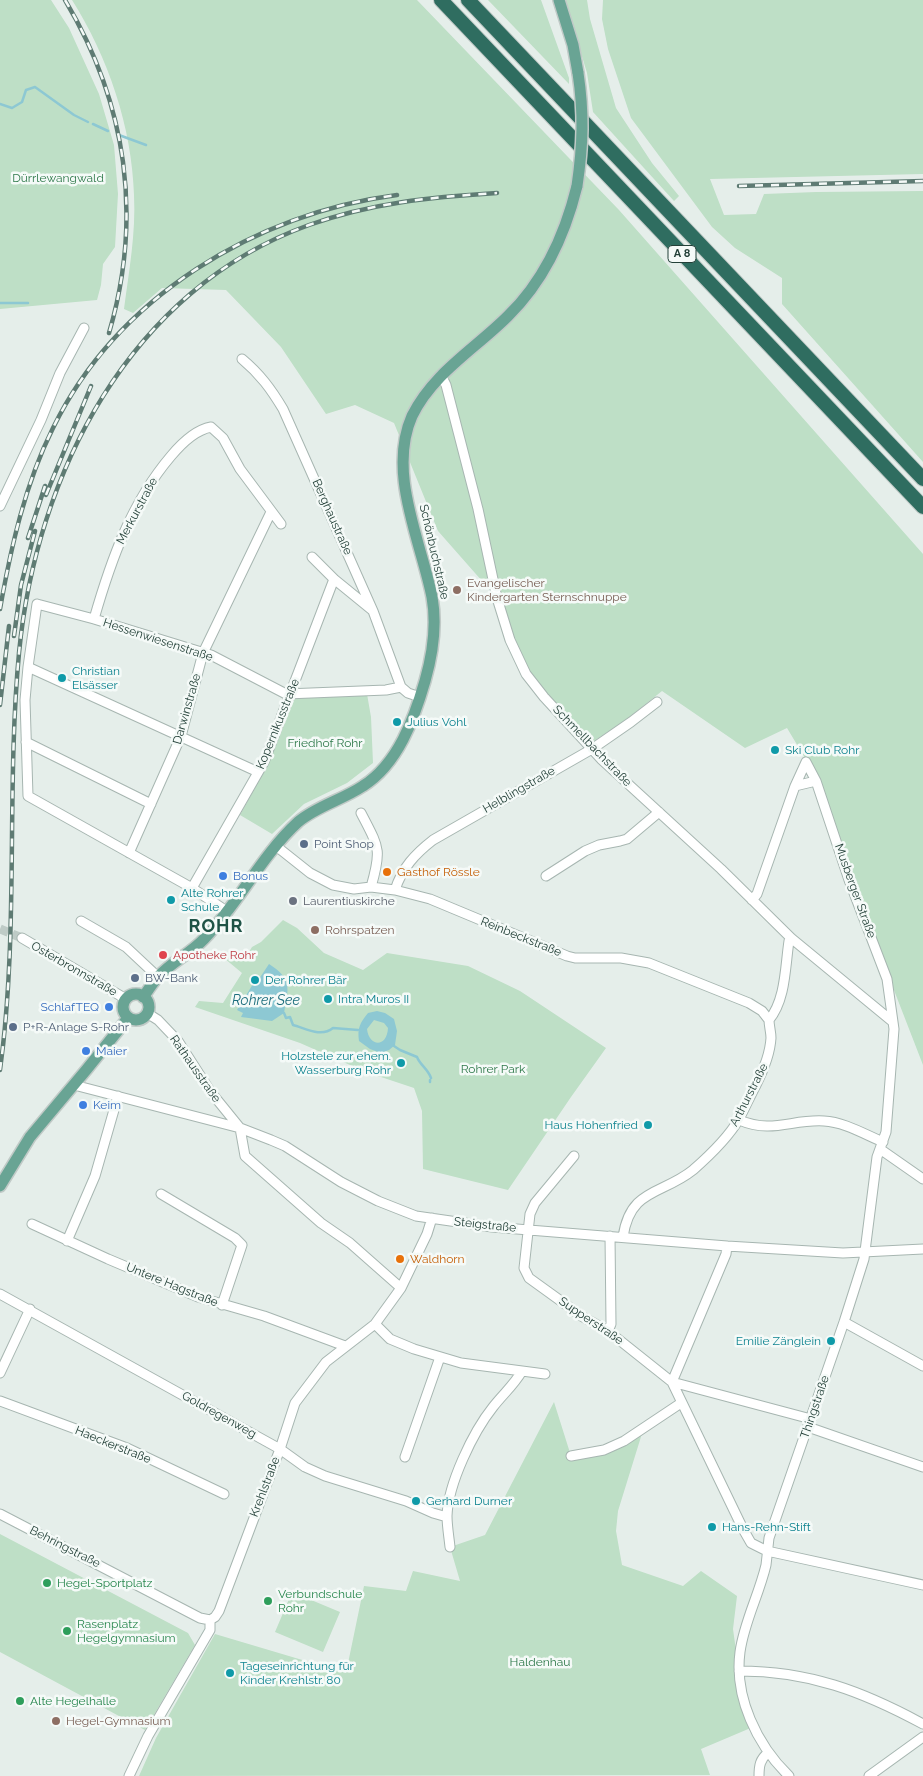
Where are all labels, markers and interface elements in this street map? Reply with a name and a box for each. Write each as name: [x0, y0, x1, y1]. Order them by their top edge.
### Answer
park label: Dürrlewangwald: [12, 171, 104, 185]
road number: A 8: [668, 245, 696, 262]
street label: Merkurstraße: [113, 475, 161, 547]
street label: Berghaustraße: [309, 477, 355, 557]
street label: Schönbuchstraße: [416, 503, 452, 601]
place label: Evangelischer Kindergarten Sternschnuppe: [467, 576, 627, 604]
marker: Evangelischer Kindergarten Sternschnuppe: [451, 584, 463, 596]
street label: Hessenwiesenstraße: [101, 615, 215, 665]
place label: Christian Elsässer: [72, 664, 120, 692]
marker: Christian Elsässer: [56, 672, 68, 684]
street label: Darwinstraße: [170, 672, 204, 746]
street label: Kopernikusstraße: [253, 677, 303, 771]
street label: Schmellbachstraße: [550, 702, 634, 790]
place label: Julius Vohl: [407, 715, 466, 729]
marker: Julius Vohl: [391, 716, 403, 728]
park label: Friedhof Rohr: [288, 736, 362, 750]
place label: Ski Club Rohr: [785, 743, 859, 757]
marker: Ski Club Rohr: [769, 744, 781, 756]
street label: Helblingstraße: [480, 764, 558, 816]
place label: Point Shop: [314, 837, 374, 851]
marker: Point Shop: [298, 838, 310, 850]
street label: Musberger Straße: [831, 842, 879, 940]
place label: Gasthof Rössle: [397, 865, 480, 879]
marker: Gasthof Rössle: [381, 866, 393, 878]
place label: Bonus: [233, 869, 268, 883]
marker: Bonus: [217, 870, 229, 882]
place label: Alte Rohrer Schule: [181, 886, 243, 914]
marker: Alte Rohrer Schule: [165, 894, 177, 906]
place label: Laurentiuskirche: [303, 894, 395, 908]
marker: Laurentiuskirche: [287, 895, 299, 907]
street label: Reinbeckstraße: [478, 914, 564, 960]
district label: ROHR: [188, 916, 244, 938]
place label: Rohrspatzen: [325, 923, 395, 937]
marker: Rohrspatzen: [309, 924, 321, 936]
street label: Osterbronnstraße: [29, 939, 119, 999]
place label: Apotheke Rohr: [173, 948, 256, 962]
marker: Apotheke Rohr: [157, 949, 169, 961]
place label: BW-Bank: [145, 971, 198, 985]
marker: BW-Bank: [129, 972, 141, 984]
place label: Der Rohrer Bär: [265, 973, 347, 987]
marker: Der Rohrer Bär: [249, 974, 261, 986]
place label: Intra Muros II: [338, 992, 409, 1006]
water label: Rohrer See: [232, 993, 300, 1009]
marker: Intra Muros II: [322, 993, 334, 1005]
place label: SchlafTEQ: [40, 1000, 99, 1014]
marker: SchlafTEQ: [103, 1001, 115, 1013]
place label: P+R-Anlage S-Rohr: [23, 1020, 129, 1034]
marker: P+R-Anlage S-Rohr: [7, 1021, 19, 1033]
street label: Rathausstraße: [166, 1033, 224, 1105]
place label: Maier: [96, 1044, 127, 1058]
marker: Maier: [80, 1045, 92, 1057]
place label: Holzstele zur ehem. Wasserburg Rohr: [281, 1049, 391, 1077]
marker: Holzstele zur ehem. Wasserburg Rohr: [395, 1057, 407, 1069]
street label: Arthurstraße: [727, 1061, 771, 1129]
park label: Rohrer Park: [461, 1062, 525, 1076]
place label: Keim: [93, 1098, 121, 1112]
marker: Keim: [77, 1099, 89, 1111]
place label: Haus Hohenfried: [545, 1118, 638, 1132]
marker: Haus Hohenfried: [642, 1119, 654, 1131]
street label: Steigstraße: [453, 1215, 517, 1235]
place label: Waldhorn: [410, 1252, 465, 1266]
marker: Waldhorn: [394, 1253, 406, 1265]
street label: Untere Hagstraße: [124, 1260, 220, 1310]
street label: Supperstraße: [556, 1294, 626, 1348]
place label: Emilie Zänglein: [736, 1334, 821, 1348]
marker: Emilie Zänglein: [825, 1335, 837, 1347]
street label: Thingstraße: [798, 1374, 832, 1440]
street label: Goldregenweg: [179, 1389, 259, 1441]
street label: Haeckerstraße: [73, 1423, 153, 1467]
street label: Krehlstraße: [247, 1455, 283, 1519]
place label: Gerhard Durner: [426, 1494, 512, 1508]
marker: Gerhard Durner: [410, 1495, 422, 1507]
place label: Hans-Rehn-Stift: [722, 1520, 811, 1534]
marker: Hans-Rehn-Stift: [706, 1521, 718, 1533]
street label: Behringstraße: [27, 1523, 103, 1571]
place label: Hegel-Sportplatz: [57, 1576, 153, 1590]
marker: Hegel-Sportplatz: [41, 1577, 53, 1589]
place label: Verbundschule Rohr: [278, 1587, 362, 1615]
marker: Verbundschule Rohr: [262, 1595, 274, 1607]
place label: Rasenplatz Hegelgymnasium: [77, 1617, 176, 1645]
marker: Rasenplatz Hegelgymnasium: [61, 1625, 73, 1637]
park label: Haldenhau: [510, 1655, 570, 1669]
place label: Tageseinrichtung für Kinder Krehlstr. 80: [240, 1659, 354, 1687]
marker: Tageseinrichtung für Kinder Krehlstr. 80: [224, 1667, 236, 1679]
place label: Alte Hegelhalle: [30, 1694, 116, 1708]
marker: Alte Hegelhalle: [14, 1695, 26, 1707]
place label: Hegel-Gymnasium: [66, 1714, 170, 1728]
marker: Hegel-Gymnasium: [50, 1715, 62, 1727]

